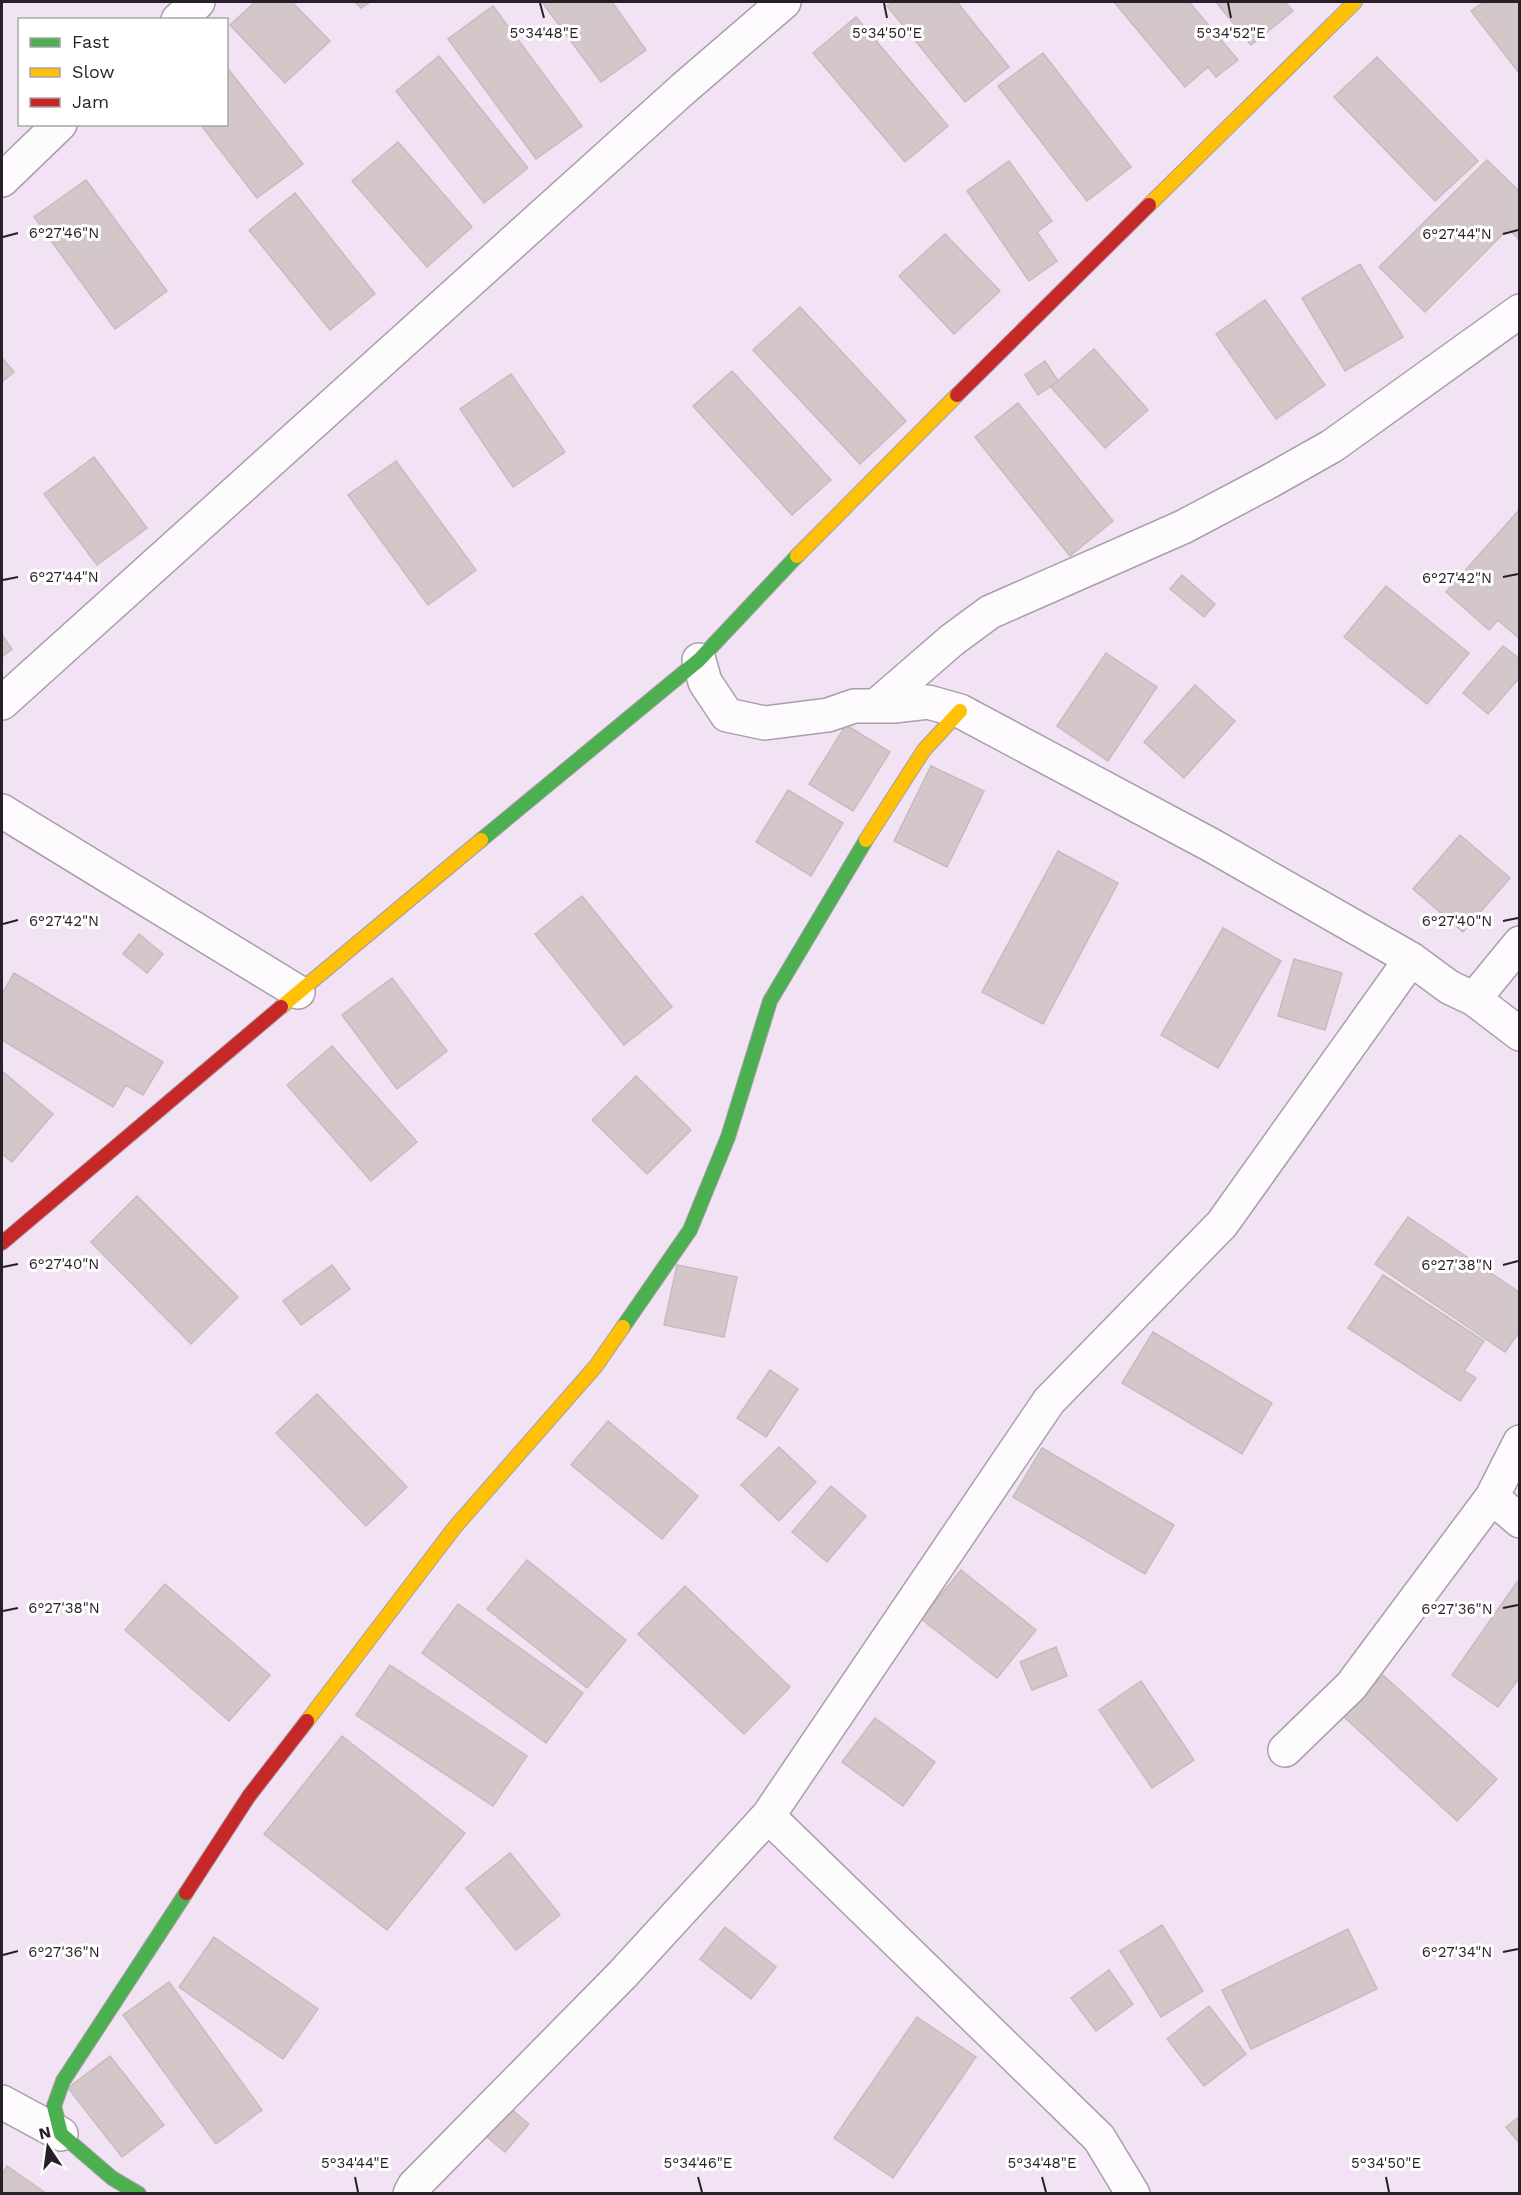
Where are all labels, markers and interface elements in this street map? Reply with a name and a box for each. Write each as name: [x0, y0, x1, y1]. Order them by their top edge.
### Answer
legend: [18, 18, 228, 126]
text: 5°34'48"E: [510, 24, 578, 42]
text: 5°34'50"E: [852, 24, 922, 42]
text: 5°34'52"E: [1196, 24, 1266, 42]
text: Fast: [72, 31, 110, 52]
text: Slow: [72, 61, 115, 82]
text: Jam: [72, 91, 109, 112]
text: 6°27'46"N: [29, 224, 99, 242]
text: 6°27'44"N: [1422, 225, 1492, 243]
text: 6°27'44"N: [29, 568, 99, 586]
text: 6°27'42"N: [1422, 569, 1492, 587]
text: 6°27'42"N: [29, 912, 99, 930]
text: 6°27'40"N: [1422, 912, 1492, 930]
text: 6°27'40"N: [29, 1255, 99, 1273]
text: 6°27'38"N: [1421, 1256, 1493, 1274]
text: 6°27'38"N: [28, 1599, 100, 1617]
text: 6°27'36"N: [1421, 1600, 1493, 1618]
text: 6°27'36"N: [28, 1943, 100, 1961]
text: 6°27'34"N: [1422, 1943, 1492, 1961]
north arrow: [18, 2117, 78, 2177]
text: N: [37, 2122, 53, 2143]
text: 5°34'44"E: [321, 2154, 389, 2172]
text: 5°34'46"E: [664, 2154, 732, 2172]
text: 5°34'48"E: [1008, 2154, 1076, 2172]
text: 5°34'50"E: [1351, 2154, 1421, 2172]

